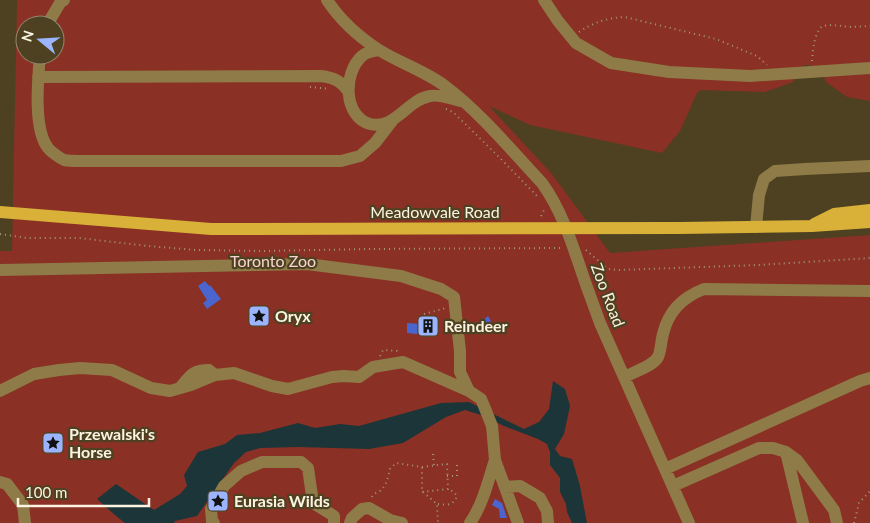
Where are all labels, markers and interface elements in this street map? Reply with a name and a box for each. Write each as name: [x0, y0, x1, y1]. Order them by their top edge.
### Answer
north arrow: [15, 15, 65, 65]
text: N: [17, 28, 37, 44]
street label: Meadowvale Road: [370, 202, 500, 221]
park label: Toronto Zoo: [230, 251, 316, 270]
street label: Zoo Road: [588, 260, 629, 329]
place icon: Oryx: [247, 304, 271, 328]
place label: Oryx: [275, 306, 311, 325]
building icon: Reindeer: [416, 314, 440, 338]
place label: Reindeer: [444, 316, 508, 335]
place label: Przewalski's Horse: [69, 424, 155, 461]
place icon: Przewalski's Horse: [41, 431, 65, 455]
scale bar: [18, 476, 149, 508]
text: 100 m: [25, 483, 67, 501]
place icon: Eurasia Wilds: [206, 489, 230, 513]
place label: Eurasia Wilds: [234, 491, 330, 510]

